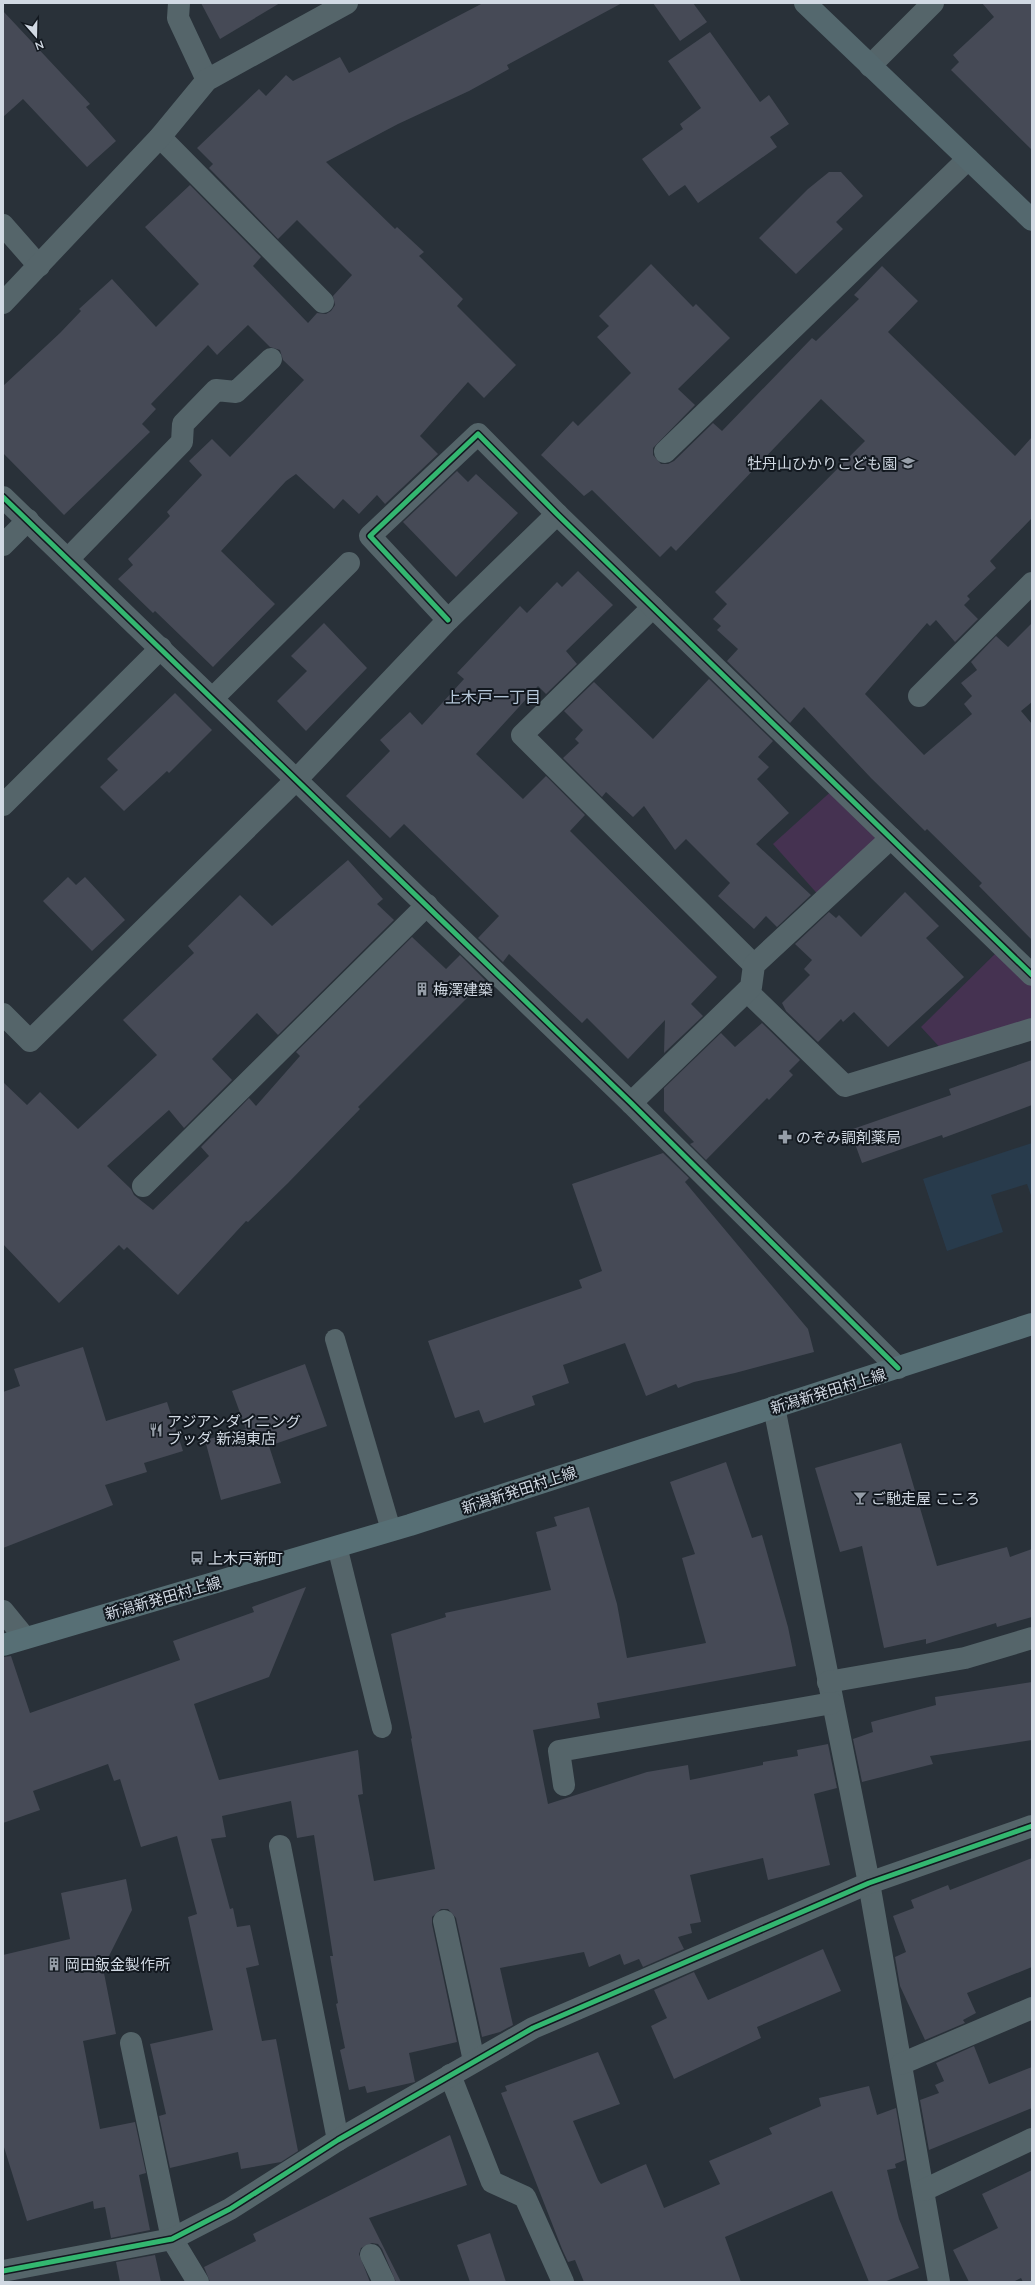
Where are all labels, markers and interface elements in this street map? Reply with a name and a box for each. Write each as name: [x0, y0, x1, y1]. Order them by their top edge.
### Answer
north arrow: [16, 16, 56, 56]
text: N: [33, 37, 46, 53]
place label: 牡丹山ひかりこども園: [747, 454, 897, 473]
school or university icon: 牡丹山ひかりこども園: [900, 455, 916, 471]
district label: 上木戸一丁目: [445, 687, 541, 707]
place label: 梅澤建築: [433, 980, 493, 999]
building icon: 梅澤建築: [414, 981, 430, 997]
place label: のぞみ調剤薬局: [796, 1128, 901, 1147]
pharmacy icon: のぞみ調剤薬局: [777, 1129, 793, 1145]
street label: 新潟新発田村上線: [768, 1364, 888, 1418]
place label: アジアンダイニング ブッダ 新潟東店: [167, 1412, 301, 1448]
restaurant icon: アジアンダイニング ブッダ 新潟東店: [148, 1422, 164, 1438]
street label: 新潟新発田村上線: [459, 1462, 579, 1518]
place label: ご馳走屋 こころ: [871, 1489, 980, 1508]
bar icon: ご馳走屋 こころ: [852, 1490, 868, 1506]
place label: 上木戸新町: [208, 1549, 283, 1568]
bus stop icon: 上木戸新町: [189, 1550, 205, 1566]
street label: 新潟新発田村上線: [103, 1572, 223, 1624]
place label: 岡田鈑金製作所: [65, 1955, 170, 1974]
building icon: 岡田鈑金製作所: [46, 1956, 62, 1972]

